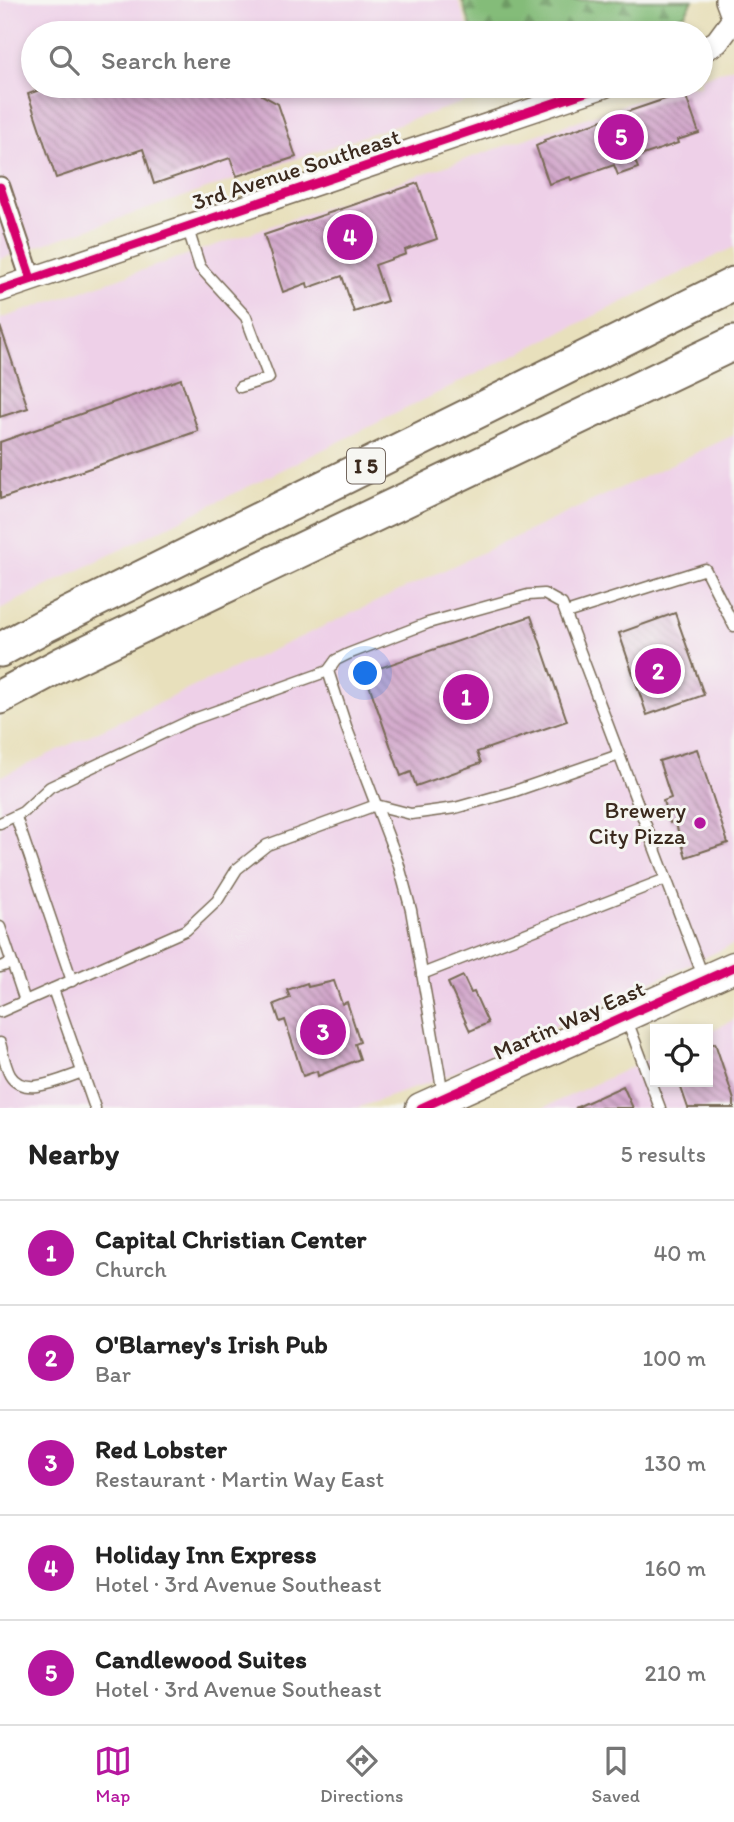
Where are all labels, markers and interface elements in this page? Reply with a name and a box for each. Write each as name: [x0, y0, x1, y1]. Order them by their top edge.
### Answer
search box: [21, 21, 713, 98]
icon: search: [45, 41, 83, 79]
text: Search here: [101, 44, 231, 76]
pin: 5: [598, 111, 644, 163]
street label: 3rd Avenue Southeast: [188, 122, 404, 216]
pin: 4: [327, 211, 373, 263]
road number: I 5: [347, 448, 385, 484]
pin: 2: [635, 645, 681, 697]
your location: [348, 656, 382, 690]
pin: 1: [443, 671, 489, 723]
place label: Brewery City Pizza: [588, 796, 686, 850]
marker: Brewery City Pizza: [692, 815, 708, 831]
street label: Martin Way East: [489, 974, 649, 1066]
pin: 3: [300, 1006, 346, 1058]
map controls: [650, 1024, 713, 1087]
button: locate: [650, 1024, 713, 1087]
text: Nearby: [28, 1135, 119, 1172]
text: 5 results: [620, 1140, 706, 1168]
text: Capital Christian Center: [95, 1223, 366, 1255]
text: 1: [46, 1239, 56, 1267]
text: 40 m: [653, 1239, 706, 1267]
text: Church: [95, 1255, 167, 1283]
text: O'Blarney's Irish Pub: [95, 1328, 328, 1360]
text: 2: [45, 1344, 57, 1372]
text: 100 m: [642, 1344, 706, 1372]
text: Bar: [95, 1360, 131, 1388]
text: Red Lobster: [95, 1433, 227, 1465]
text: 3: [45, 1449, 57, 1477]
text: 130 m: [644, 1449, 706, 1477]
text: Restaurant · Martin Way East: [95, 1465, 384, 1493]
text: Holiday Inn Express: [95, 1538, 317, 1570]
text: 4: [44, 1554, 58, 1582]
text: 160 m: [644, 1554, 706, 1582]
text: Hotel · 3rd Avenue Southeast: [95, 1570, 382, 1598]
text: Candlewood Suites: [95, 1643, 307, 1675]
text: 5: [45, 1659, 57, 1687]
text: 210 m: [645, 1659, 706, 1687]
text: Hotel · 3rd Avenue Southeast: [95, 1675, 382, 1703]
tab: Map: [94, 1742, 132, 1807]
tab: Directions: [320, 1742, 404, 1807]
tab: Saved: [592, 1742, 640, 1807]

